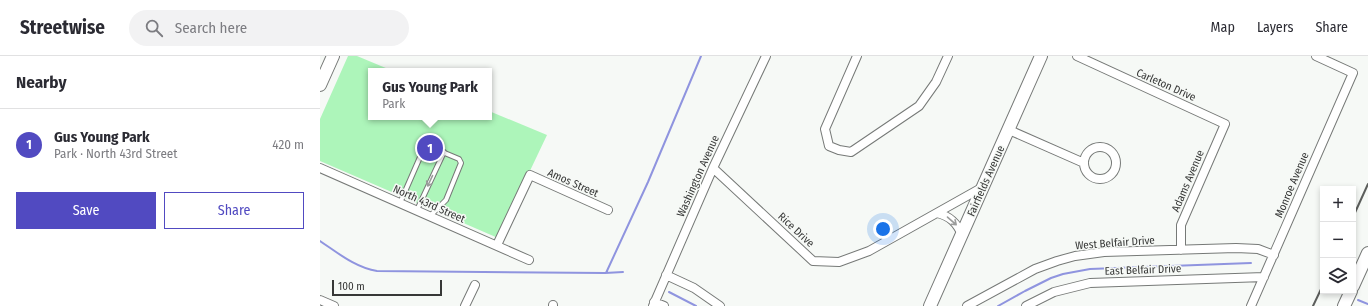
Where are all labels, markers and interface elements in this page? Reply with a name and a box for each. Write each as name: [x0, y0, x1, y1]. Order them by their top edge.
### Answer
search box: [129, 10, 409, 46]
text: Streetwise: [20, 16, 105, 39]
icon: search: [143, 17, 165, 39]
text: Search here: [175, 19, 247, 37]
text: Map: [1211, 19, 1235, 36]
text: Layers: [1257, 19, 1293, 36]
text: Share: [1315, 19, 1348, 36]
street label: Carleton Drive: [1134, 66, 1198, 104]
popup: [368, 68, 492, 120]
text: Nearby: [16, 72, 67, 93]
text: Gus Young Park: [382, 78, 478, 96]
text: Park: [382, 96, 405, 111]
text: Gus Young Park: [54, 128, 150, 146]
pin: 1: [417, 133, 443, 163]
street label: Washington Avenue: [674, 133, 722, 219]
text: 1: [26, 137, 32, 152]
text: 420 m: [272, 137, 304, 152]
street label: Fairfields Avenue: [965, 143, 1007, 219]
text: Park · North 43rd Street: [54, 146, 178, 161]
street label: Adams Avenue: [1169, 148, 1207, 214]
street label: Monroe Avenue: [1272, 150, 1312, 220]
street label: Amos Street: [546, 166, 601, 200]
one-way arrow: [426, 175, 433, 187]
street label: North 43rd Street: [391, 182, 467, 226]
map controls: [1320, 186, 1356, 294]
button: +: [1320, 186, 1356, 222]
button: Save: [16, 192, 156, 229]
button: Share: [164, 192, 304, 229]
street label: Rice Drive: [775, 210, 817, 250]
one-way arrow: [947, 216, 957, 225]
your location: [873, 219, 893, 239]
button: −: [1320, 222, 1356, 258]
street label: West Belfair Drive: [1075, 234, 1155, 252]
button: layers: [1320, 258, 1356, 294]
street label: East Belfair Drive: [1104, 262, 1182, 278]
scale bar: [332, 278, 442, 297]
text: 100 m: [338, 280, 365, 293]

